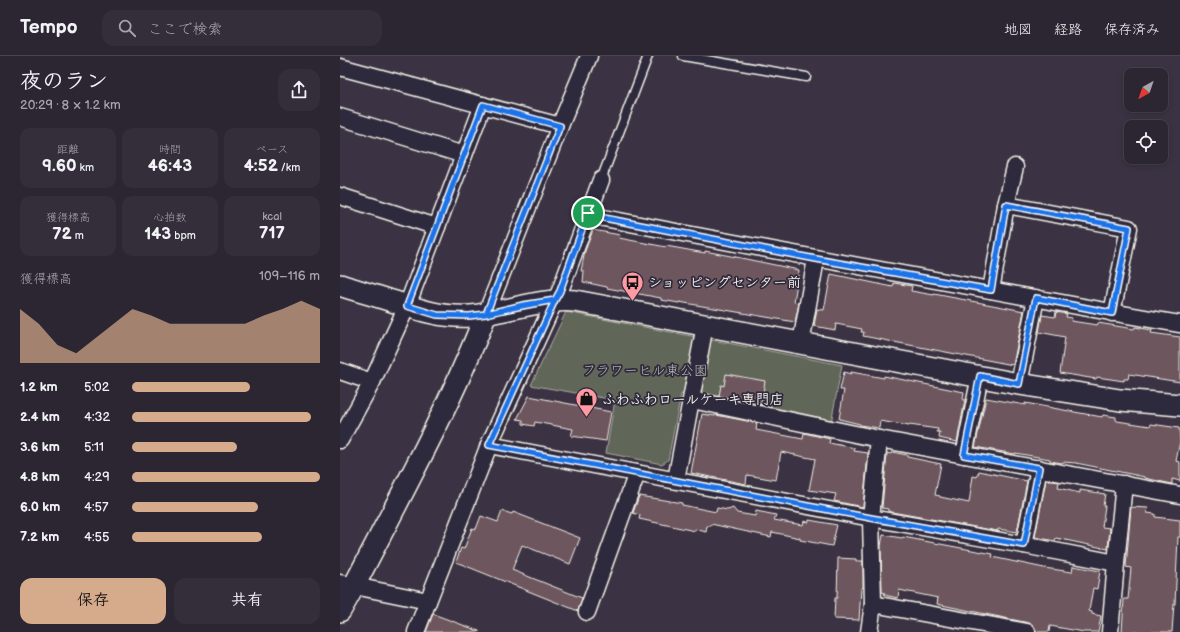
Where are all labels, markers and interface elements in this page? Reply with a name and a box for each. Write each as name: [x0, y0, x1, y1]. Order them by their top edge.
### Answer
search box: [102, 10, 382, 46]
text: Tempo: [20, 16, 78, 39]
icon: search: [116, 17, 138, 39]
text: ここで検索: [148, 20, 223, 39]
text: 地図: [1004, 21, 1032, 38]
text: 経路: [1054, 21, 1082, 38]
text: 保存済み: [1104, 21, 1160, 38]
text: 夜のラン: [20, 68, 108, 95]
north arrow: [1124, 68, 1168, 112]
map controls: [1124, 68, 1168, 164]
button: share: [278, 69, 320, 111]
text: 20:29 · 8 × 1.2 km: [20, 97, 121, 113]
button: locate: [1124, 120, 1168, 164]
text: 距離: [57, 143, 79, 156]
text: 時間: [159, 143, 181, 156]
text: ペース: [256, 143, 288, 156]
text: 9.60: [42, 156, 77, 176]
text: 46:43: [148, 156, 192, 176]
text: 4:52: [244, 156, 278, 176]
text: km: [77, 161, 94, 174]
text: /km: [278, 161, 300, 174]
pin: [571, 196, 605, 230]
icon: arrive: [577, 202, 599, 224]
text: kcal: [262, 210, 282, 223]
text: 獲得標高: [46, 211, 90, 224]
text: 心拍数: [154, 211, 187, 224]
text: 717: [259, 223, 285, 243]
text: 72: [52, 224, 72, 244]
text: 143: [144, 224, 171, 244]
text: m: [72, 229, 84, 242]
text: bpm: [171, 229, 196, 242]
text: 109–116 m: [259, 268, 320, 284]
bus stop icon: ショッピングセンター前: [620, 269, 646, 302]
text: 獲得標高: [20, 271, 72, 287]
place label: ショッピングセンター前: [648, 274, 801, 291]
park label: フラワーヒル東公園: [582, 362, 708, 379]
text: 1.2 km: [20, 379, 58, 395]
text: 5:02: [84, 379, 109, 395]
shop icon: ふわふわロールケーキ専門店: [573, 386, 599, 419]
place label: ふわふわロールケーキ専門店: [602, 391, 783, 408]
text: 2.4 km: [20, 409, 60, 425]
text: 4:32: [84, 409, 110, 425]
text: 3.6 km: [20, 439, 60, 455]
text: 5:11: [84, 439, 104, 455]
text: 4.8 km: [20, 469, 60, 485]
text: 4:29: [84, 469, 110, 485]
text: 6.0 km: [20, 499, 60, 515]
text: 4:57: [84, 499, 108, 515]
text: 7.2 km: [20, 529, 59, 545]
text: 4:55: [84, 529, 109, 545]
button: 保存: [20, 578, 166, 624]
button: 共有: [174, 578, 320, 624]

